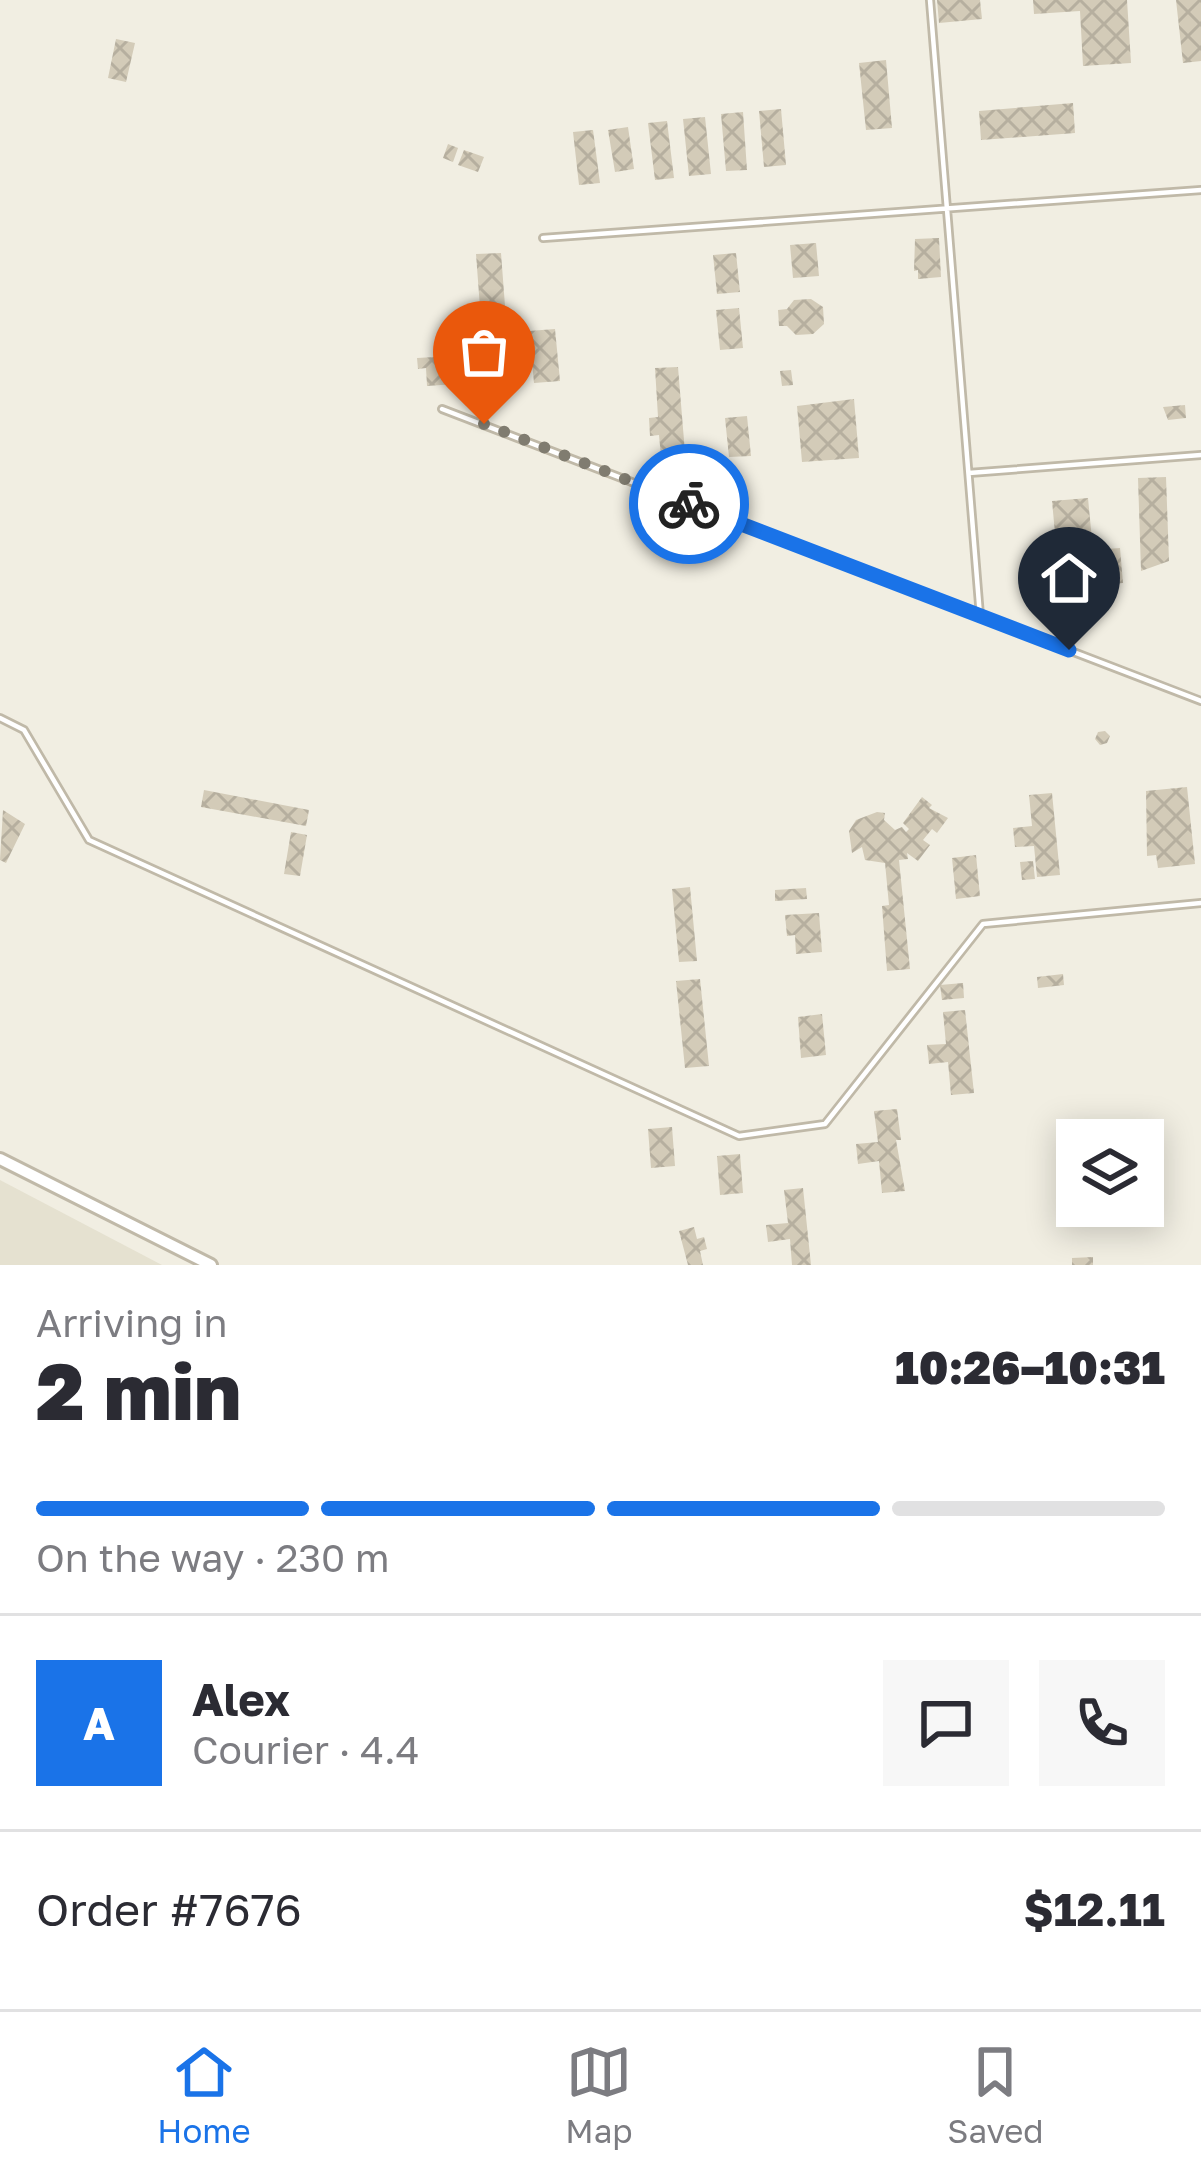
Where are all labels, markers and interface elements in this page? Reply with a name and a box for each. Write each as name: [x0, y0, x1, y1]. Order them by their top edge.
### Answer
pin: [433, 301, 535, 424]
icon: bag: [451, 319, 517, 385]
courier: [629, 444, 749, 564]
icon: bike: [656, 471, 722, 537]
pin: [1018, 527, 1120, 650]
icon: home: [1036, 545, 1102, 611]
map controls: [1056, 1119, 1164, 1227]
button: layers: [1056, 1119, 1164, 1227]
text: Arriving in: [36, 1299, 227, 1346]
text: 10:26–10:31: [895, 1340, 1165, 1394]
text: 2 min: [36, 1344, 241, 1437]
text: On the way · 230 m: [36, 1534, 390, 1581]
button: chat: [883, 1660, 1009, 1786]
button: phone: [1039, 1660, 1165, 1786]
text: Alex: [192, 1672, 290, 1726]
text: A: [83, 1696, 115, 1750]
text: Courier · 4.4: [192, 1726, 420, 1773]
text: Order #7676: [36, 1882, 302, 1936]
text: $12.11: [1023, 1882, 1165, 1936]
tab: Home: [157, 2039, 251, 2150]
tab: Map: [565, 2039, 633, 2150]
tab: Saved: [947, 2039, 1044, 2150]

